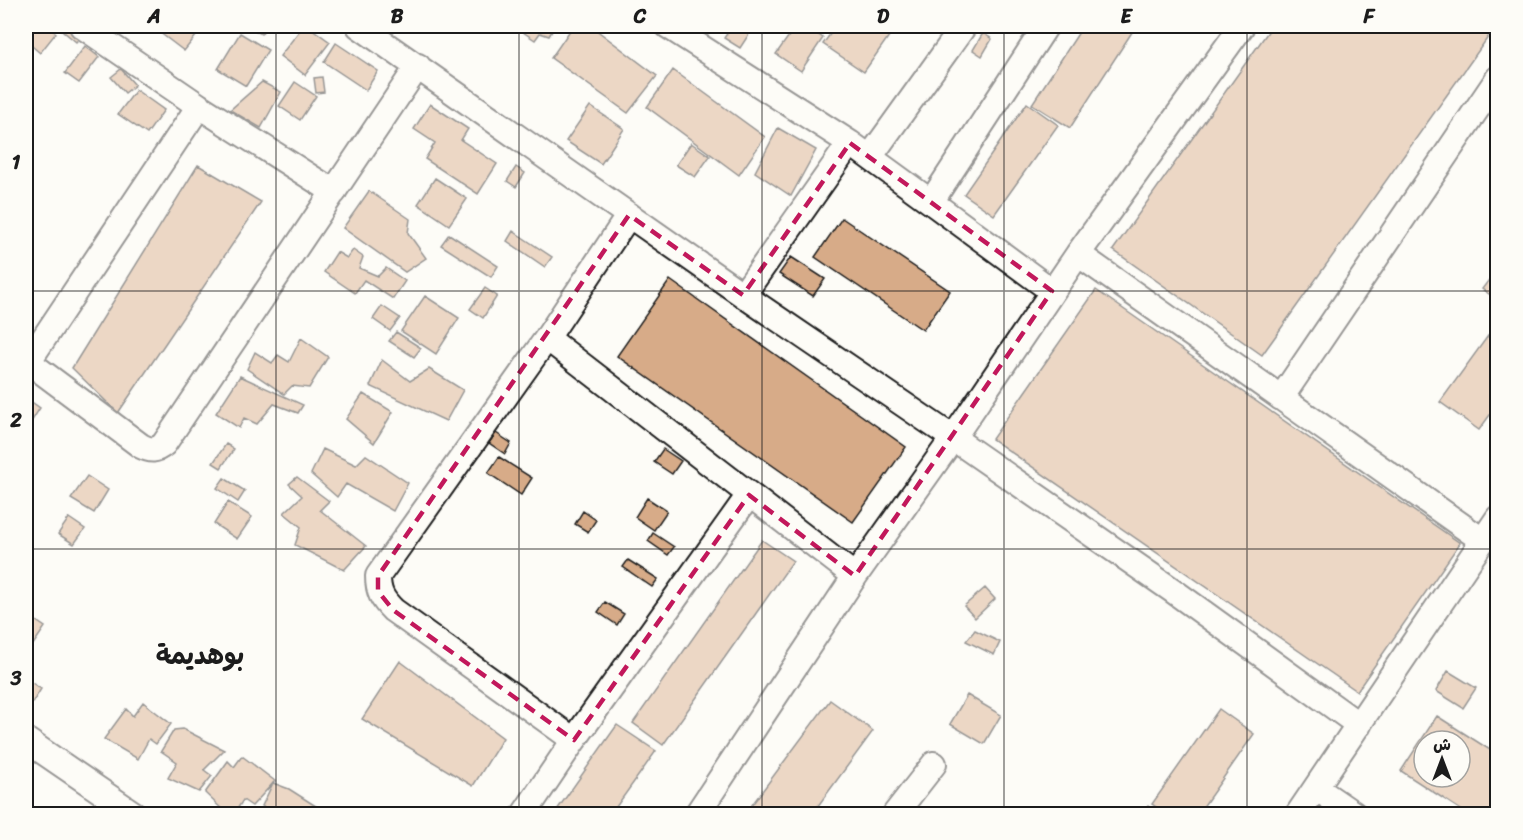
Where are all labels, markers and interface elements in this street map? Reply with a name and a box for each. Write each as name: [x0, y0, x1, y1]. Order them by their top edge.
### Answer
text: A: [146, 0, 161, 34]
text: B: [391, 0, 404, 34]
text: C: [633, 0, 647, 34]
text: D: [877, 0, 890, 34]
text: E: [1120, 0, 1133, 34]
text: F: [1363, 0, 1376, 34]
text: 1: [12, 145, 21, 180]
text: 2: [9, 403, 22, 438]
district label: بوهديمة: [156, 632, 244, 678]
text: 3: [10, 661, 22, 696]
north arrow: [1412, 729, 1472, 789]
text: ش: [1433, 730, 1451, 759]

